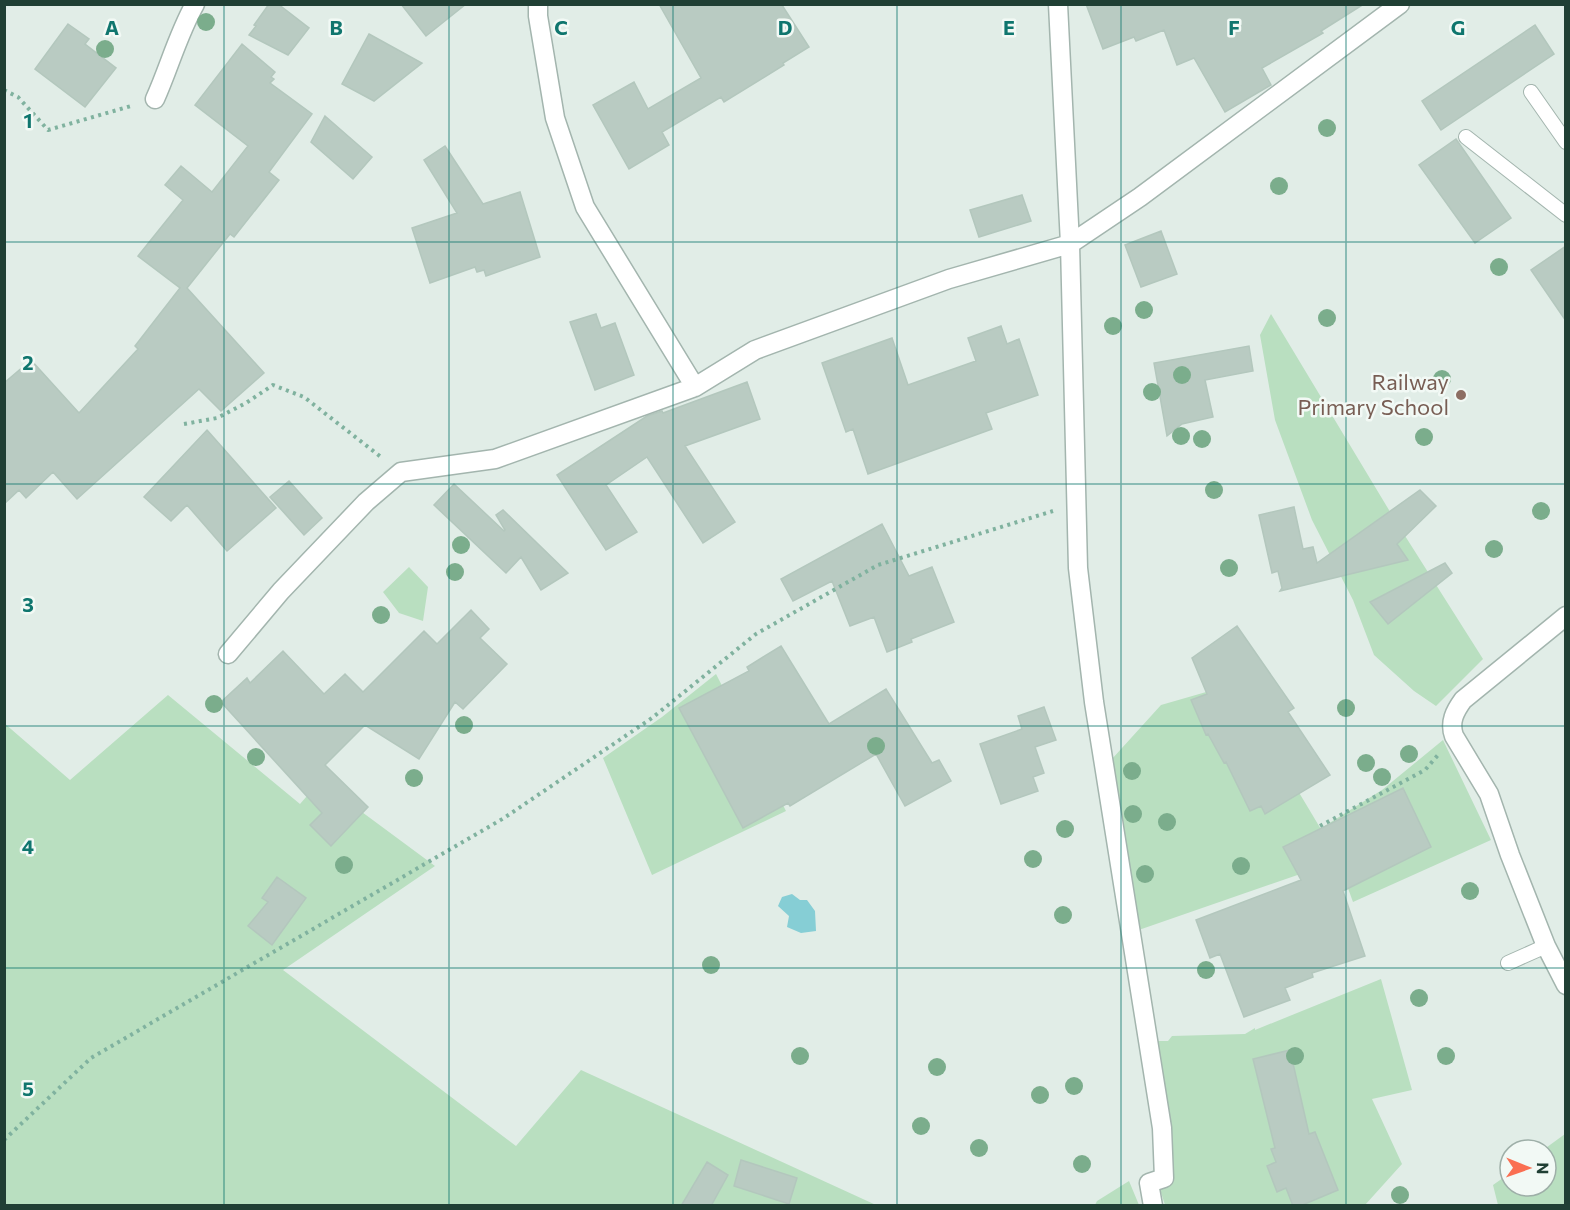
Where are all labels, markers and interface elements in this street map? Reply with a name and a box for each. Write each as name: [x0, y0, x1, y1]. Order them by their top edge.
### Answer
text: A: [105, 15, 119, 39]
text: B: [329, 15, 343, 39]
text: C: [554, 15, 568, 39]
text: D: [778, 15, 792, 39]
text: E: [1003, 15, 1015, 39]
text: F: [1228, 15, 1240, 39]
text: G: [1451, 15, 1465, 39]
text: 1: [23, 108, 33, 132]
text: 2: [22, 350, 34, 374]
place label: Railway Primary School: [1297, 368, 1449, 420]
marker: Railway Primary School: [1454, 388, 1468, 402]
text: 3: [22, 592, 34, 616]
text: 4: [22, 834, 34, 858]
text: 5: [22, 1076, 34, 1100]
north arrow: [1498, 1138, 1558, 1198]
text: N: [1534, 1162, 1553, 1174]

